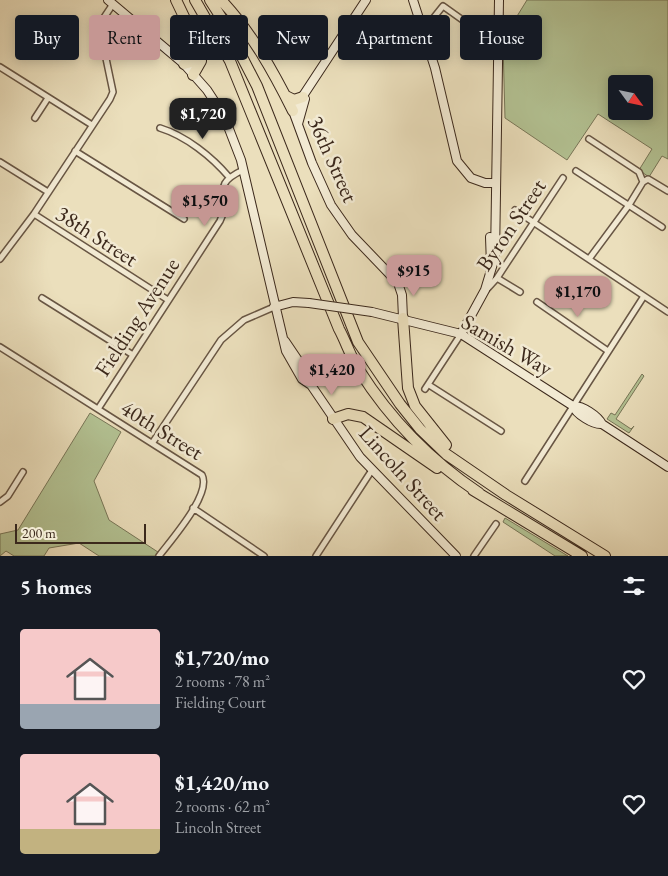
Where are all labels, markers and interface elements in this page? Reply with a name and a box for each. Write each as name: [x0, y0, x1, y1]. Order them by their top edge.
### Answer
chip: Buy: [15, 15, 79, 60]
chip: Rent: [89, 15, 160, 60]
chip: Filters: [170, 15, 248, 60]
chip: New: [258, 15, 328, 60]
chip: Apartment: [338, 15, 450, 60]
chip: House: [460, 15, 542, 60]
north arrow: [608, 75, 652, 120]
map controls: [608, 75, 653, 120]
pin: $1,720: [162, 98, 244, 140]
text: $1,720: [180, 103, 226, 124]
street label: 36th Street: [301, 111, 365, 207]
street label: Byron Street: [470, 173, 552, 277]
pin: $1,570: [164, 184, 246, 227]
text: $1,570: [182, 190, 228, 211]
street label: 38th Street: [50, 199, 144, 273]
street label: Fielding Avenue: [88, 252, 186, 382]
pin: $915: [384, 254, 444, 297]
text: $915: [398, 260, 430, 281]
pin: $1,170: [537, 276, 619, 318]
text: $1,170: [555, 281, 601, 302]
street label: Samish Way: [456, 307, 558, 383]
pin: $1,420: [291, 354, 373, 396]
text: $1,420: [309, 359, 355, 380]
street label: 40th Street: [115, 393, 209, 467]
street label: Lincoln Street: [353, 419, 454, 527]
scale bar: [15, 521, 146, 544]
text: 200 m: [22, 524, 56, 542]
icon: filters: [620, 572, 648, 600]
text: 5 homes: [20, 573, 92, 600]
text: $1,720/mo: [175, 644, 269, 671]
icon: home: [60, 649, 120, 709]
icon: heart: [620, 665, 648, 693]
text: 2 rooms · 78 m²: [175, 671, 270, 692]
text: Fielding Court: [175, 692, 266, 713]
text: $1,420/mo: [175, 769, 269, 796]
icon: home: [60, 774, 120, 834]
icon: heart: [620, 790, 648, 818]
text: 2 rooms · 62 m²: [175, 796, 270, 817]
text: Lincoln Street: [175, 817, 261, 838]

